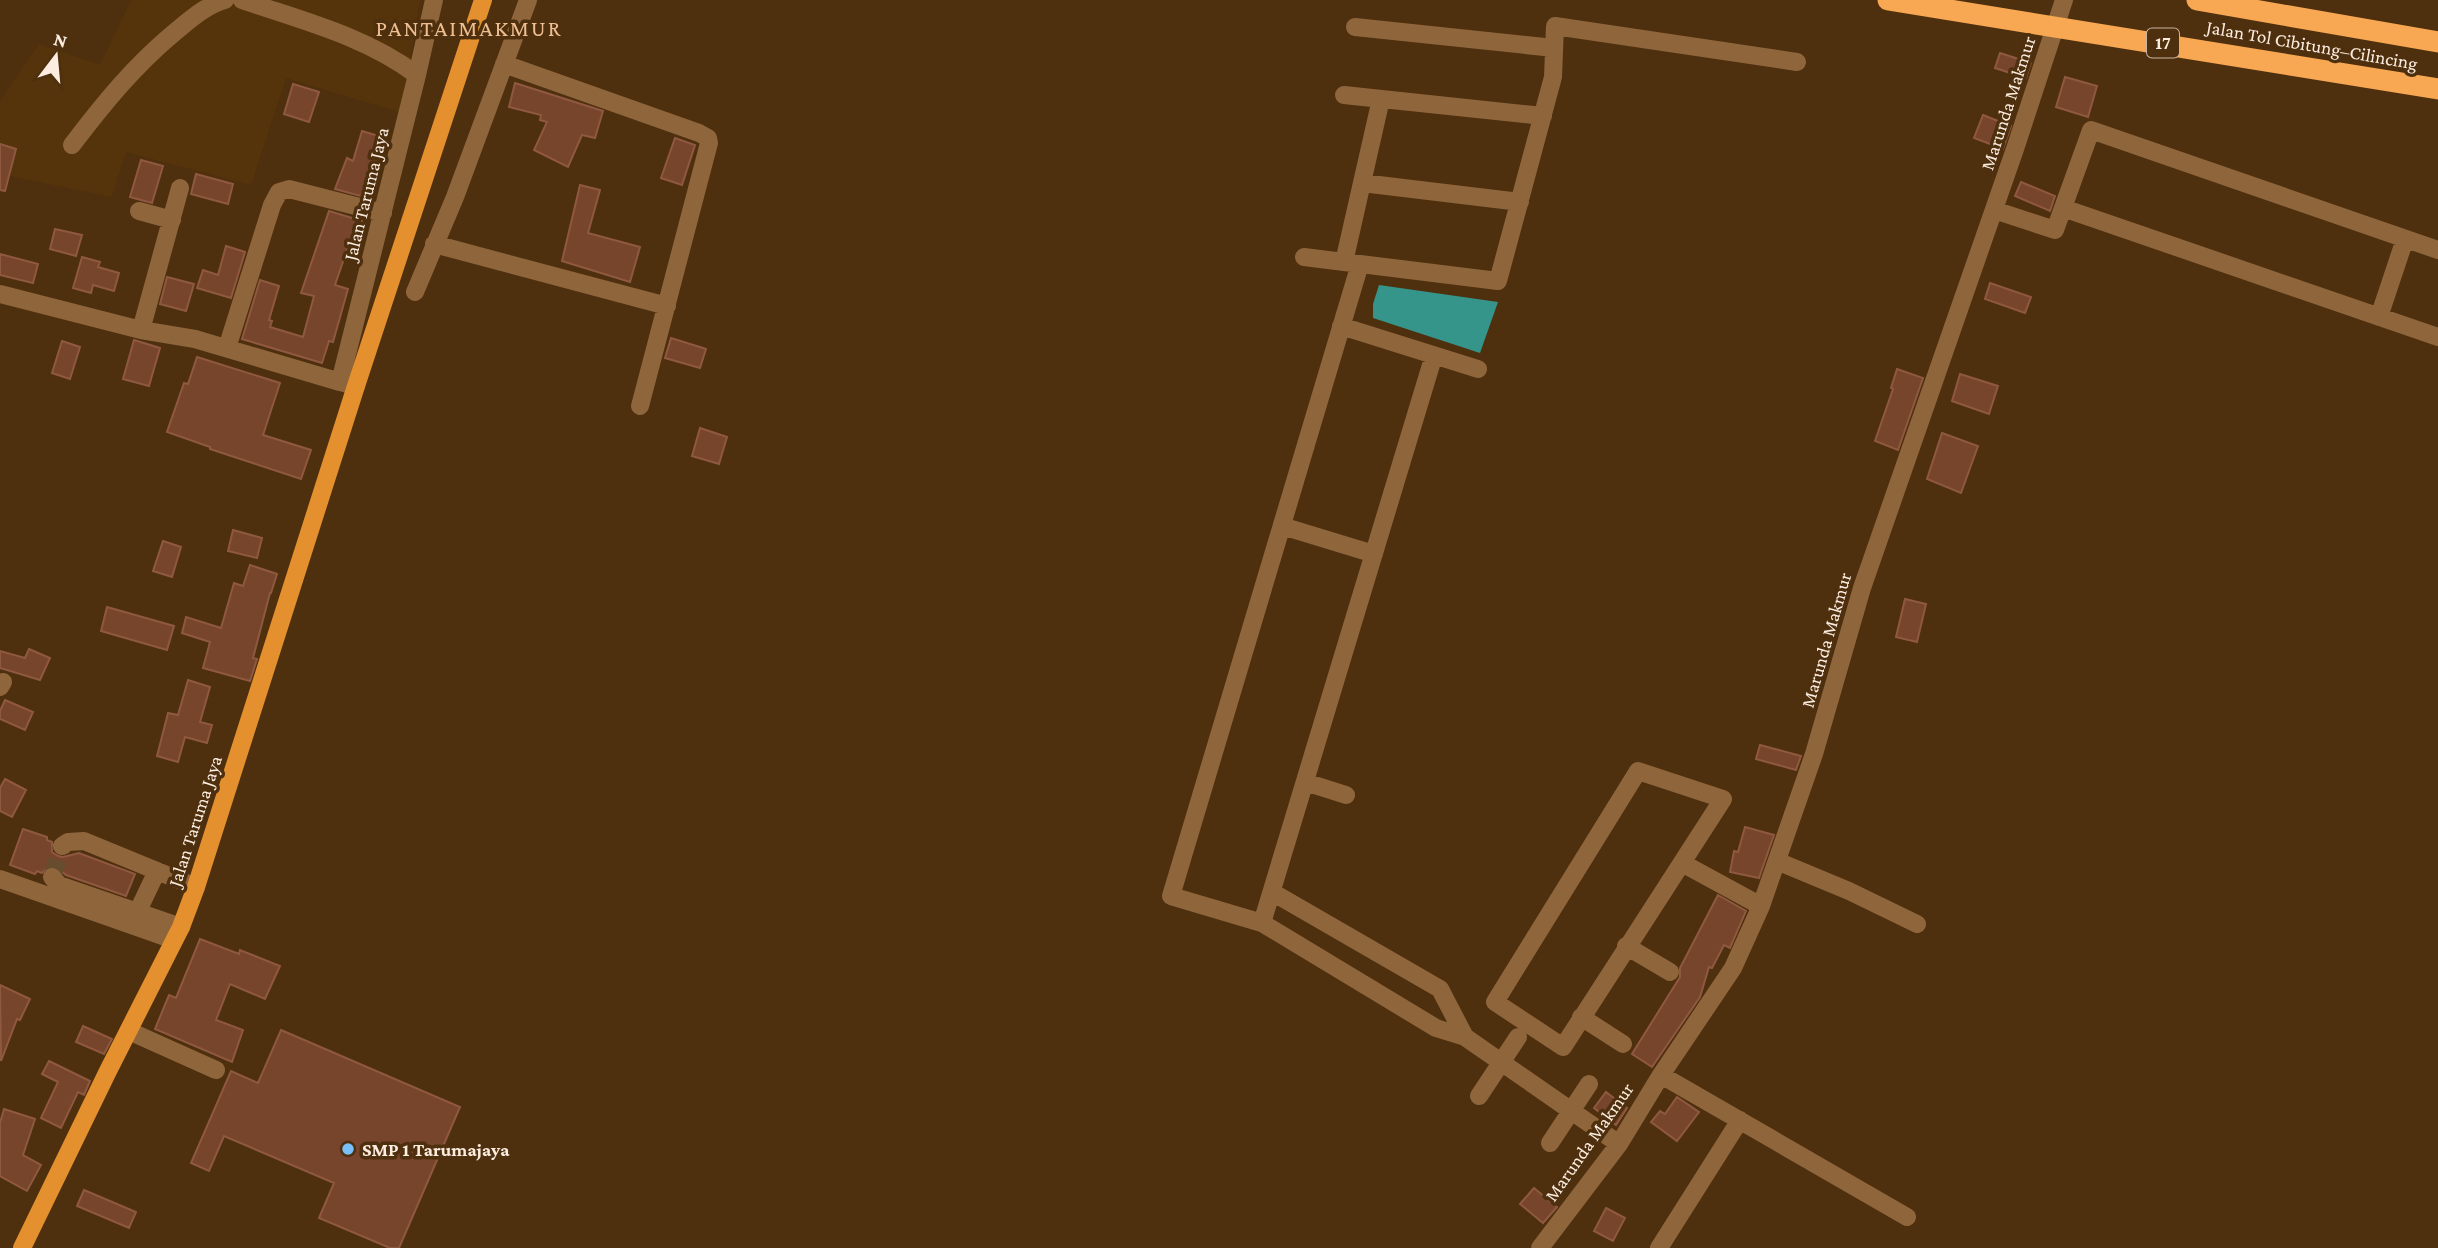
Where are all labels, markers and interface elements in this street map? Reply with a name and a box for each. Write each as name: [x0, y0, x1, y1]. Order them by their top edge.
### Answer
district label: PANTAIMAKMUR: [376, 15, 562, 41]
street label: Jalan Tol Cibitung–Cilincing: [2203, 16, 2419, 74]
north arrow: [21, 21, 91, 91]
text: N: [51, 28, 70, 52]
road number: 17: [2147, 28, 2179, 58]
street label: Marunda Makmur: [1976, 33, 2040, 173]
street label: Jalan Taruma Jaya: [339, 125, 393, 265]
street label: Marunda Makmur: [1797, 570, 1855, 710]
street label: Jalan Taruma Jaya: [163, 753, 226, 891]
street label: Marunda Makmur: [1540, 1079, 1638, 1205]
place label: SMP 1 Tarumajaya: [362, 1139, 510, 1161]
marker: SMP 1 Tarumajaya: [340, 1141, 356, 1157]

